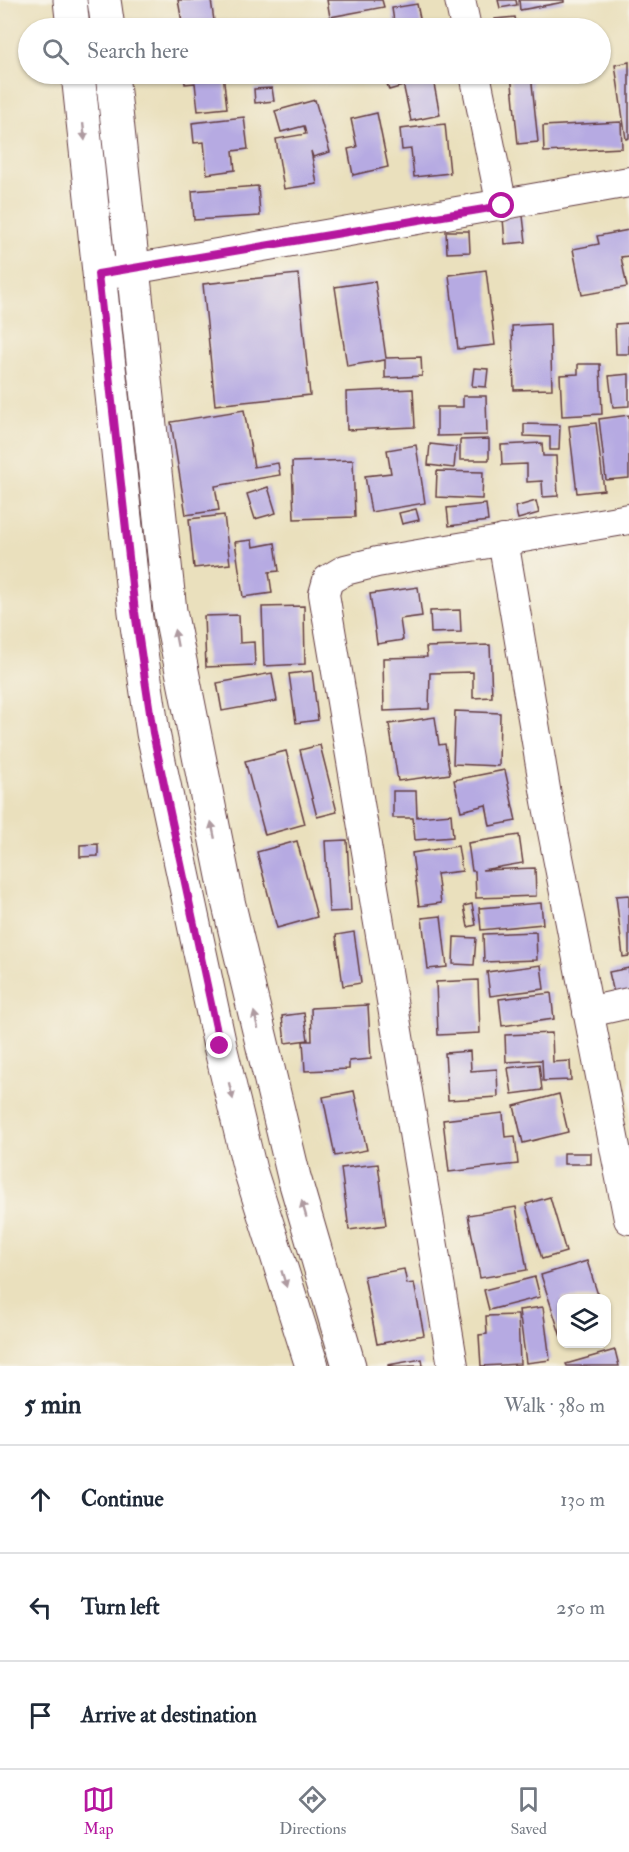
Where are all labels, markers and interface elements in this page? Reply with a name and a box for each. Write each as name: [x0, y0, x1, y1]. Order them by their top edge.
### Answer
search box: [18, 18, 611, 84]
icon: search: [39, 35, 72, 68]
text: Search here: [87, 37, 189, 65]
one-way arrow: [79, 122, 89, 141]
route start: [488, 192, 514, 218]
one-way arrow: [171, 629, 180, 648]
one-way arrow: [208, 820, 217, 839]
one-way arrow: [251, 1011, 261, 1029]
route end: [206, 1032, 232, 1058]
one-way arrow: [227, 1082, 237, 1100]
one-way arrow: [299, 1200, 308, 1218]
one-way arrow: [280, 1270, 289, 1288]
map controls: [557, 1294, 611, 1348]
button: layers: [557, 1294, 611, 1348]
text: 5 min: [24, 1389, 81, 1421]
text: Walk · 380 m: [504, 1393, 605, 1418]
icon: ahead: [24, 1483, 57, 1516]
text: Continue: [81, 1485, 164, 1513]
text: 130 m: [560, 1487, 605, 1512]
icon: left: [24, 1591, 57, 1624]
text: Turn left: [81, 1593, 160, 1621]
text: 250 m: [556, 1595, 605, 1620]
icon: arrive: [24, 1699, 57, 1732]
text: Arrive at destination: [81, 1701, 257, 1729]
tab: Map: [82, 1783, 115, 1839]
tab: Directions: [279, 1783, 346, 1839]
tab: Saved: [510, 1783, 547, 1839]

